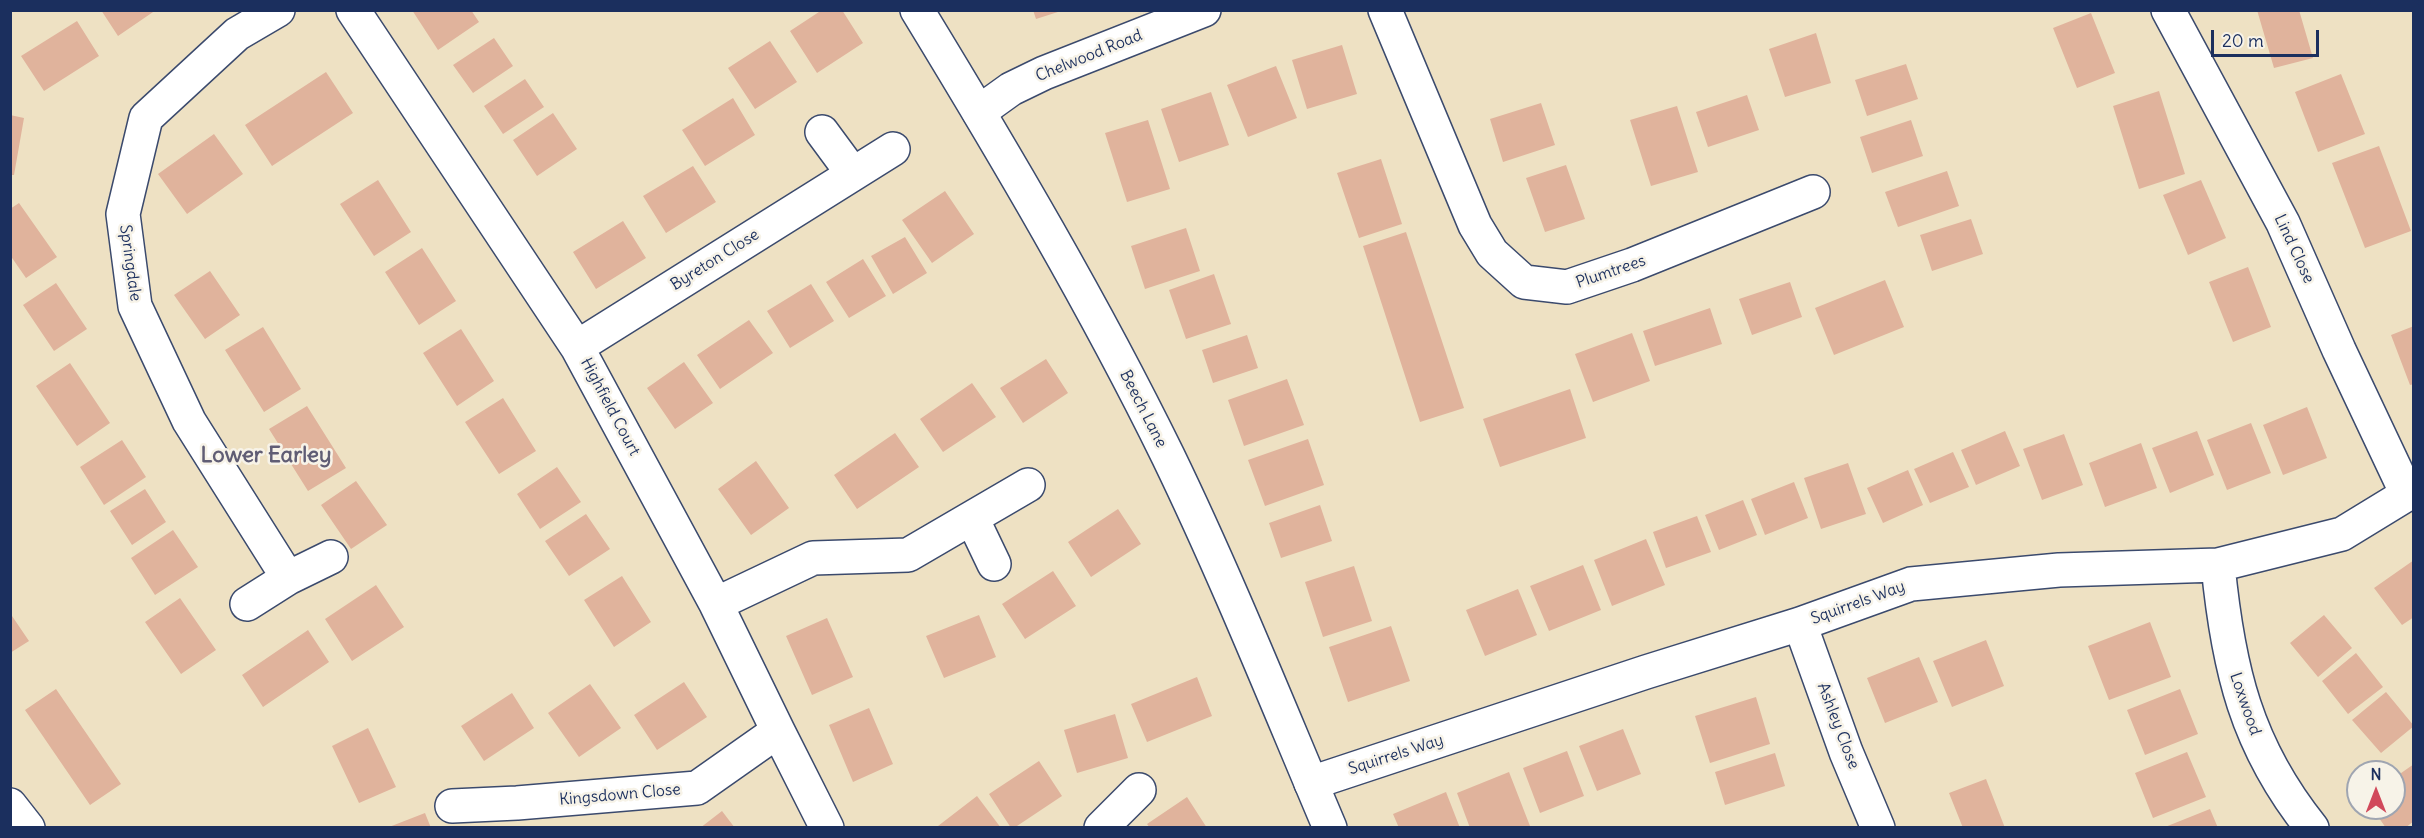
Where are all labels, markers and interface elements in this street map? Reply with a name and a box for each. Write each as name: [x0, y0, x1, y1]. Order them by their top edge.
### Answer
scale bar: [2214, 18, 2322, 56]
street label: Chelwood Road: [1033, 26, 1145, 86]
text: 20 m: [2222, 29, 2264, 52]
street label: Lind Close: [2270, 212, 2318, 286]
street label: Springdale: [115, 224, 145, 302]
street label: Byreton Close: [667, 225, 763, 295]
street label: Plumtrees: [1574, 251, 1648, 293]
street label: Highfield Court: [576, 355, 644, 459]
street label: Beech Lane: [1115, 367, 1171, 451]
district label: Lower Earley: [201, 443, 331, 469]
street label: Squirrels Way: [1808, 577, 1908, 629]
street label: Loxwood: [2225, 670, 2265, 738]
street label: Ashley Close: [1813, 680, 1863, 772]
street label: Squirrels Way: [1346, 731, 1446, 779]
north arrow: [2346, 760, 2406, 820]
text: N: [2370, 764, 2382, 784]
street label: Kingsdown Close: [558, 780, 682, 810]

